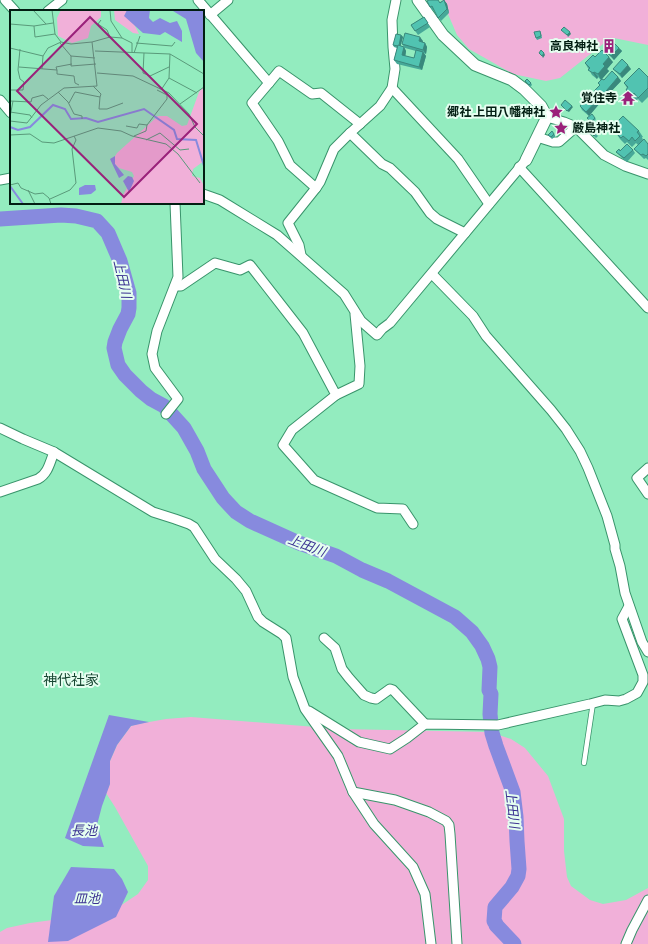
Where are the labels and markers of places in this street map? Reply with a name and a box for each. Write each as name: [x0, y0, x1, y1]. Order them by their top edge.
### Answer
building icon: 高良神社: [601, 38, 617, 54]
place label: 高良神社: [550, 39, 598, 53]
temple icon: 覚住寺: [620, 90, 636, 106]
place label: 覚住寺: [581, 91, 617, 105]
place icon: 郷社 上田八幡神社: [548, 104, 564, 120]
place label: 郷社 上田八幡神社: [447, 105, 545, 119]
place icon: 厳島神社: [553, 120, 569, 136]
place label: 厳島神社: [572, 121, 620, 135]

